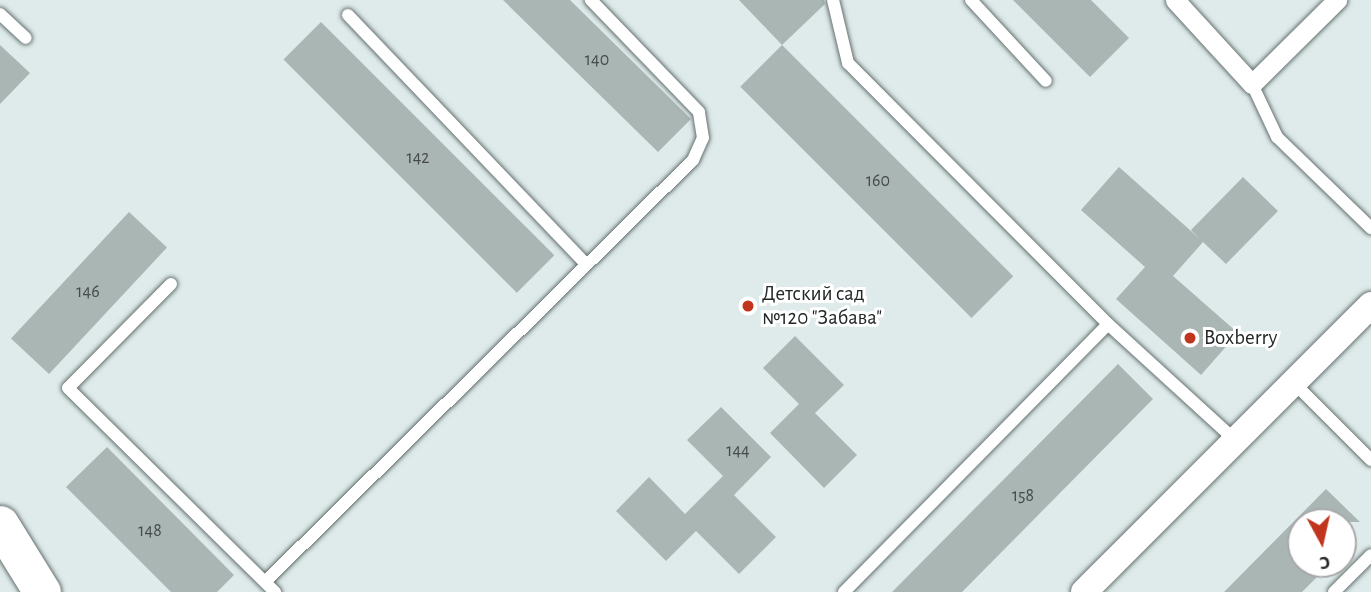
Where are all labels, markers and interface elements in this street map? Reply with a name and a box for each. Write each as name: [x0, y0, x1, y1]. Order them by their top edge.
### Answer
house number: 140: [585, 49, 609, 71]
house number: 142: [406, 147, 430, 169]
house number: 160: [866, 170, 890, 192]
house number: 146: [76, 281, 100, 303]
place label: Детский сад №120 "Забава": [762, 281, 882, 331]
marker: Детский сад №120 "Забава": [740, 298, 756, 314]
place label: Boxberry: [1204, 325, 1277, 351]
marker: Boxberry: [1182, 330, 1198, 346]
house number: 144: [726, 440, 750, 462]
house number: 158: [1012, 485, 1034, 507]
north arrow: [1287, 508, 1357, 578]
house number: 148: [138, 520, 162, 542]
text: С: [1318, 552, 1331, 572]

